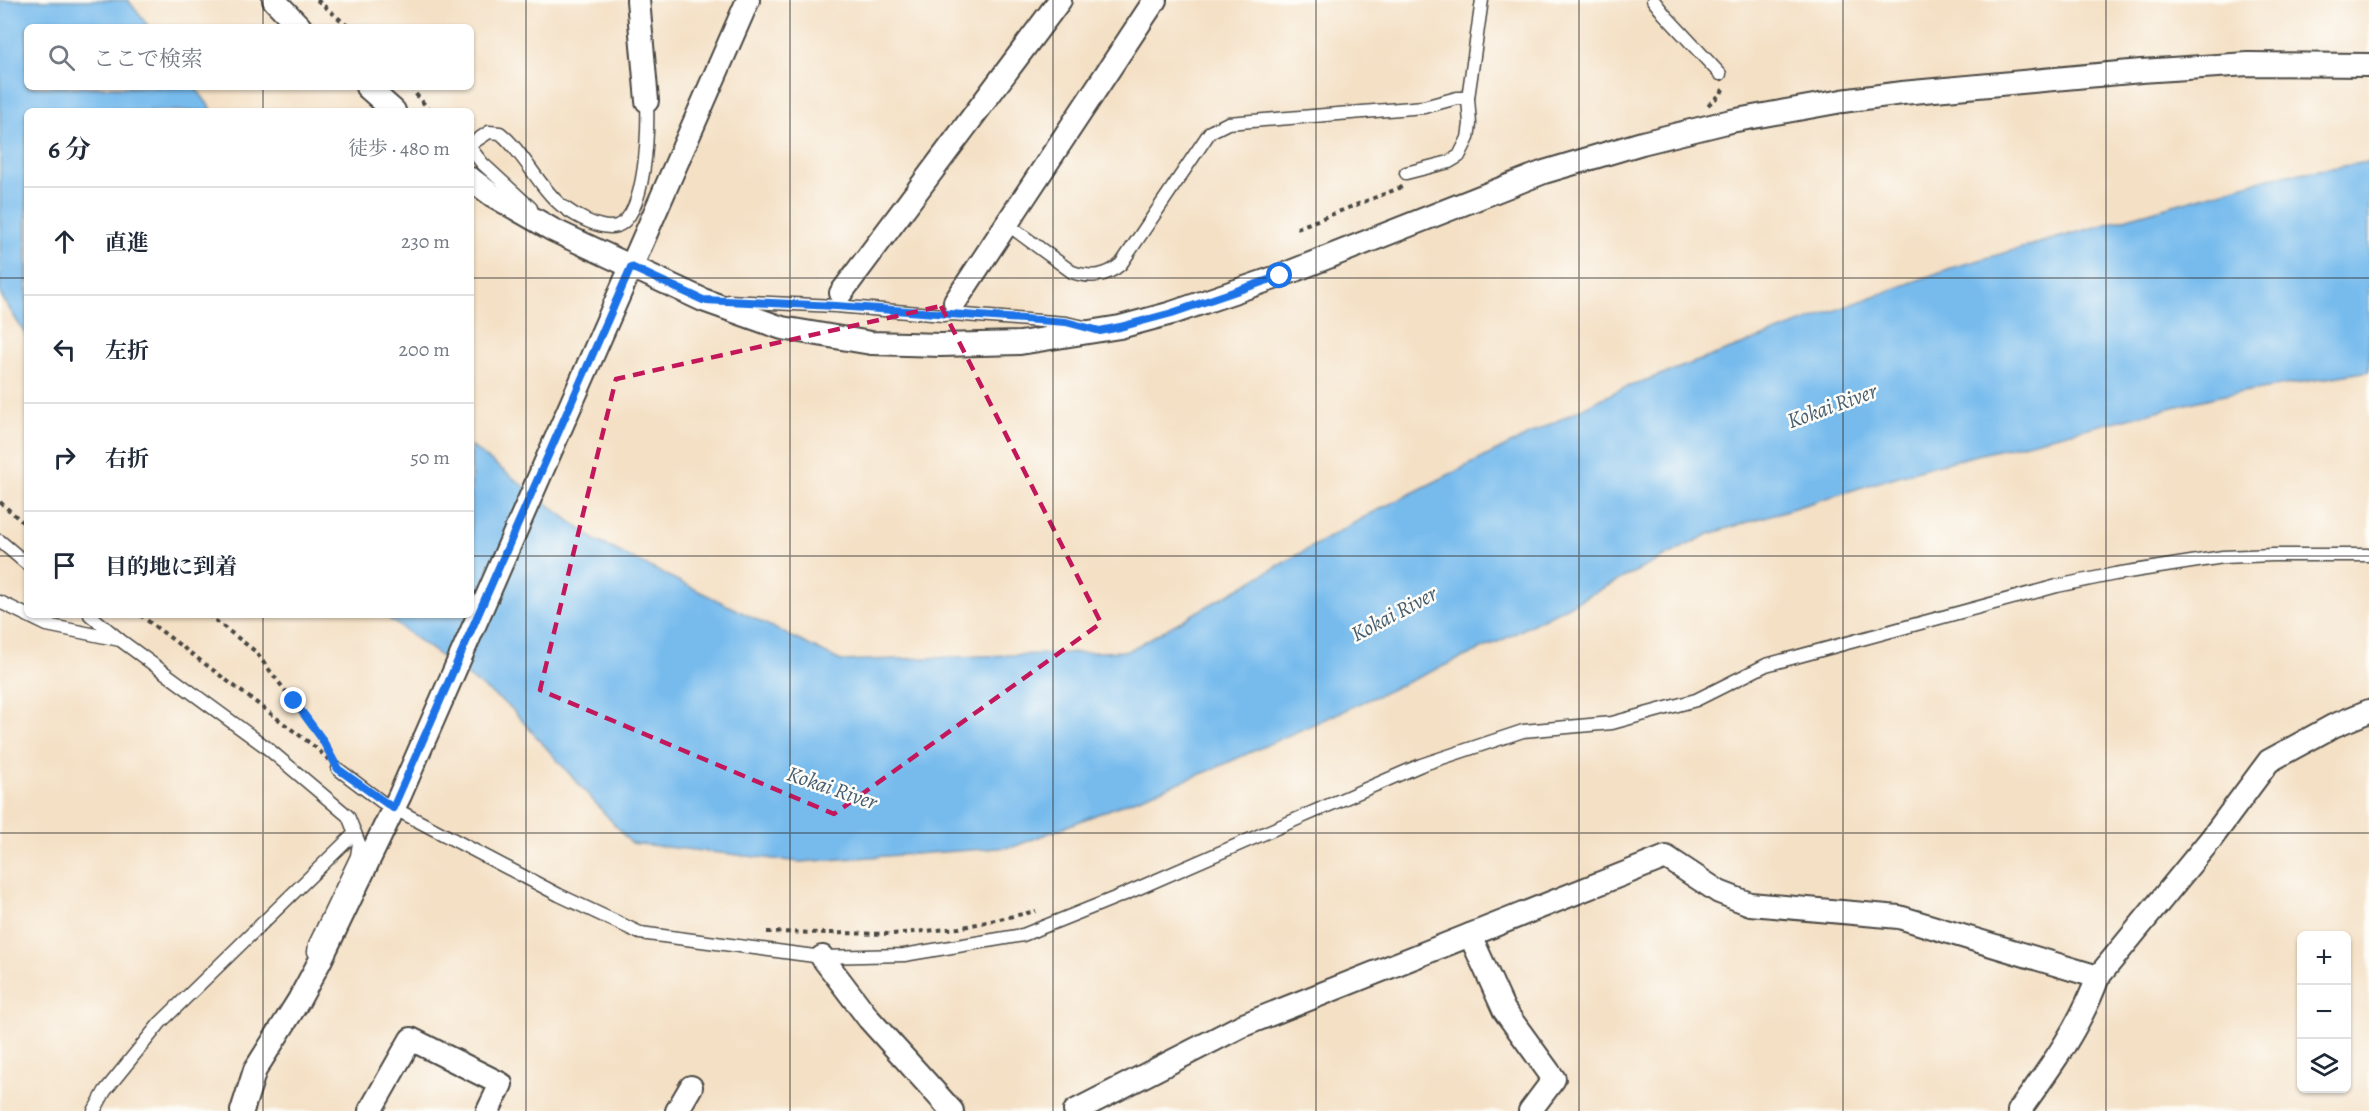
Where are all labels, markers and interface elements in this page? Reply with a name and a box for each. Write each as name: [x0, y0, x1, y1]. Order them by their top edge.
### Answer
search box: [24, 24, 474, 90]
icon: search: [45, 41, 78, 74]
text: ここで検索: [93, 44, 203, 74]
text: 6 分: [48, 132, 91, 167]
text: 徒歩 · 480 m: [348, 135, 450, 162]
icon: ahead: [48, 225, 81, 258]
text: 直進: [105, 228, 149, 258]
text: 230 m: [401, 228, 450, 255]
route start: [1266, 262, 1292, 288]
icon: left: [48, 333, 81, 366]
text: 左折: [105, 336, 149, 366]
text: 200 m: [399, 336, 450, 363]
water label: Kokai River: [1783, 375, 1882, 436]
icon: right: [48, 441, 81, 474]
text: 右折: [105, 444, 149, 474]
text: 50 m: [410, 444, 450, 471]
icon: arrive: [48, 549, 81, 582]
text: 目的地に到着: [105, 552, 237, 582]
water label: Kokai River: [1346, 578, 1444, 649]
route end: [280, 687, 306, 713]
water label: Kokai River: [783, 759, 882, 818]
map controls: [2297, 931, 2351, 1093]
button: +: [2297, 931, 2351, 985]
button: −: [2297, 985, 2351, 1039]
button: layers: [2297, 1039, 2351, 1093]

